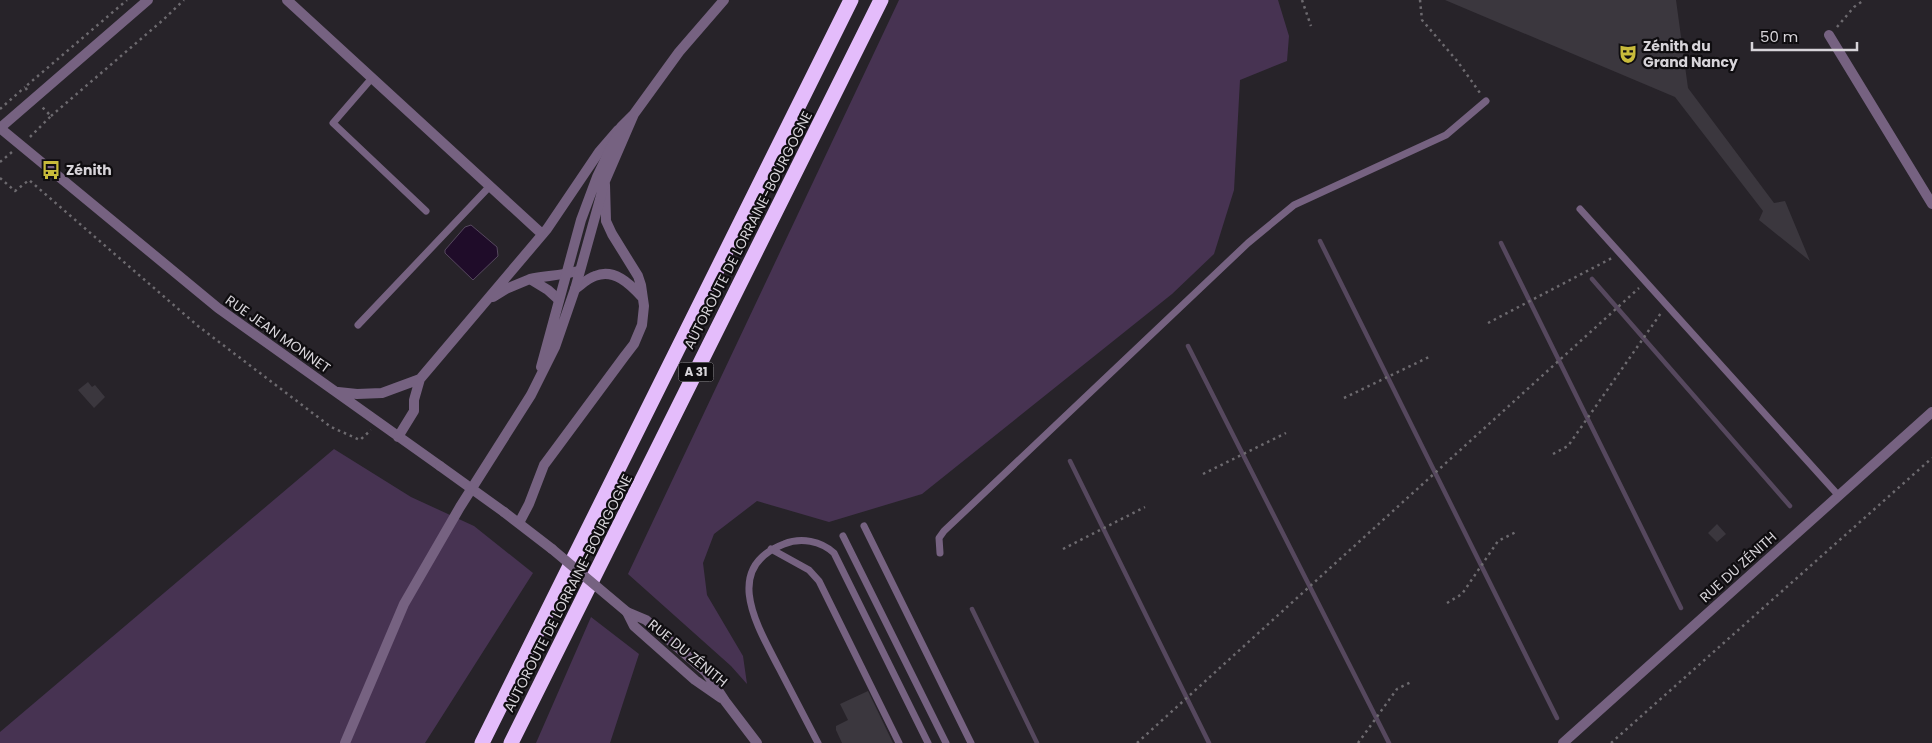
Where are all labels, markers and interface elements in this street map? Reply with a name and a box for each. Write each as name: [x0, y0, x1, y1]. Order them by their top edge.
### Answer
scale bar: [1752, 20, 1857, 52]
text: 50 m: [1760, 26, 1798, 47]
place label: Zénith du Grand Nancy: [1643, 36, 1738, 72]
theatre icon: Zénith du Grand Nancy: [1617, 43, 1639, 65]
street label: AUTOROUTE DE LORRAINE-BOURGOGNE: [679, 107, 817, 353]
bus stop icon: Zénith: [40, 159, 62, 181]
place label: Zénith: [66, 160, 112, 180]
street label: RUE JEAN MONNET: [221, 290, 335, 378]
road number: A 31: [678, 362, 714, 382]
street label: AUTOROUTE DE LORRAINE-BOURGOGNE: [499, 470, 637, 716]
street label: RUE DU ZÉNITH: [1695, 527, 1781, 607]
street label: RUE DU ZÉNITH: [644, 615, 732, 691]

